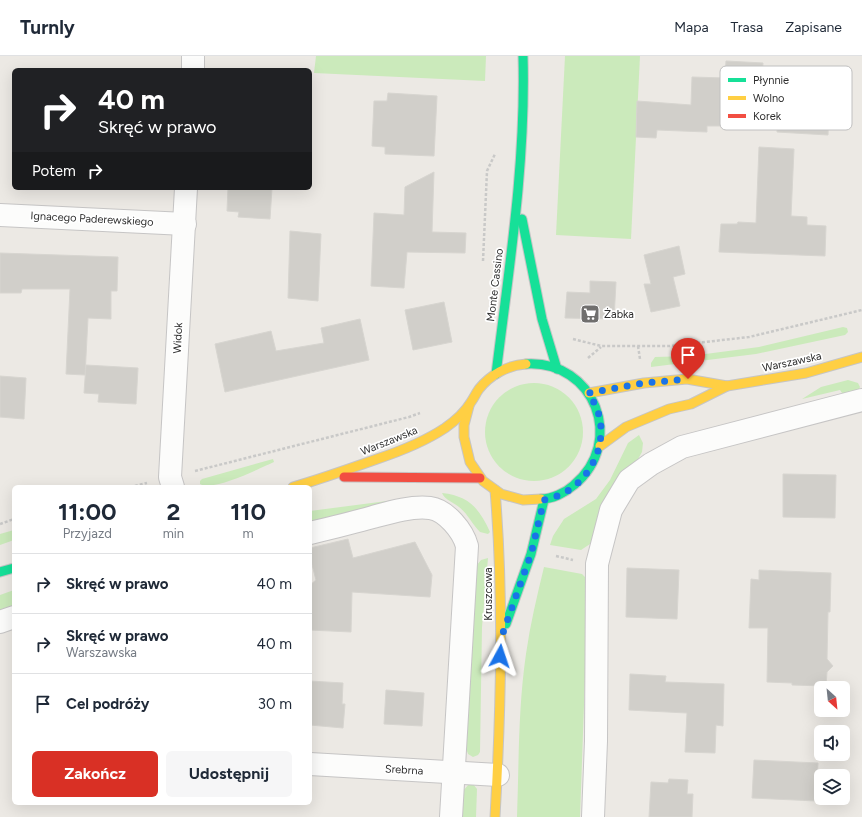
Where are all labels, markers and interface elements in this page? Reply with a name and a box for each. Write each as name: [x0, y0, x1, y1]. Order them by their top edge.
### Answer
text: Turnly: [20, 16, 75, 39]
text: Mapa: [674, 19, 709, 36]
text: Trasa: [731, 19, 763, 36]
text: Zapisane: [785, 19, 842, 36]
legend: [720, 66, 852, 130]
text: Płynnie: [753, 74, 789, 87]
text: 40 m: [98, 82, 165, 116]
icon: right: [32, 84, 84, 136]
text: Wolno: [753, 92, 784, 105]
text: Korek: [753, 110, 782, 123]
text: Skręć w prawo: [98, 116, 217, 138]
icon: right: [84, 160, 106, 182]
text: Potem: [32, 162, 76, 180]
street label: Ignacego Paderewskiego: [30, 209, 154, 229]
street label: Monte Cassino: [484, 248, 506, 322]
supermarket icon: Żabka: [579, 303, 601, 325]
place label: Żabka: [604, 308, 634, 321]
street label: Widok: [171, 321, 185, 354]
pin: [671, 338, 705, 379]
icon: arrive: [677, 344, 699, 366]
street label: Warszawska: [761, 349, 823, 375]
street label: Warszawska: [359, 424, 419, 458]
text: 11:00: [58, 497, 117, 526]
text: 2: [166, 497, 180, 526]
text: 110: [230, 497, 266, 526]
text: Przyjazd: [63, 526, 112, 541]
text: min: [163, 526, 184, 541]
text: m: [242, 526, 254, 541]
street label: Kruszcowa: [482, 567, 495, 621]
icon: right: [32, 573, 54, 595]
text: Skręć w prawo: [66, 575, 169, 593]
text: 40 m: [257, 575, 292, 593]
text: Skręć w prawo: [66, 627, 169, 645]
icon: right: [32, 633, 54, 655]
text: 40 m: [257, 635, 292, 653]
position arrow: [479, 635, 521, 677]
text: Warszawska: [66, 645, 137, 660]
north arrow: [814, 681, 850, 717]
map controls: [814, 681, 850, 805]
icon: arrive: [32, 693, 54, 715]
text: Cel podróży: [66, 695, 149, 713]
text: 30 m: [258, 695, 292, 713]
button: sound: [814, 725, 850, 761]
button: Zakończ: [32, 751, 158, 797]
button: Udostępnij: [166, 751, 292, 797]
street label: Srebrna: [384, 763, 424, 777]
button: layers: [814, 769, 850, 805]

